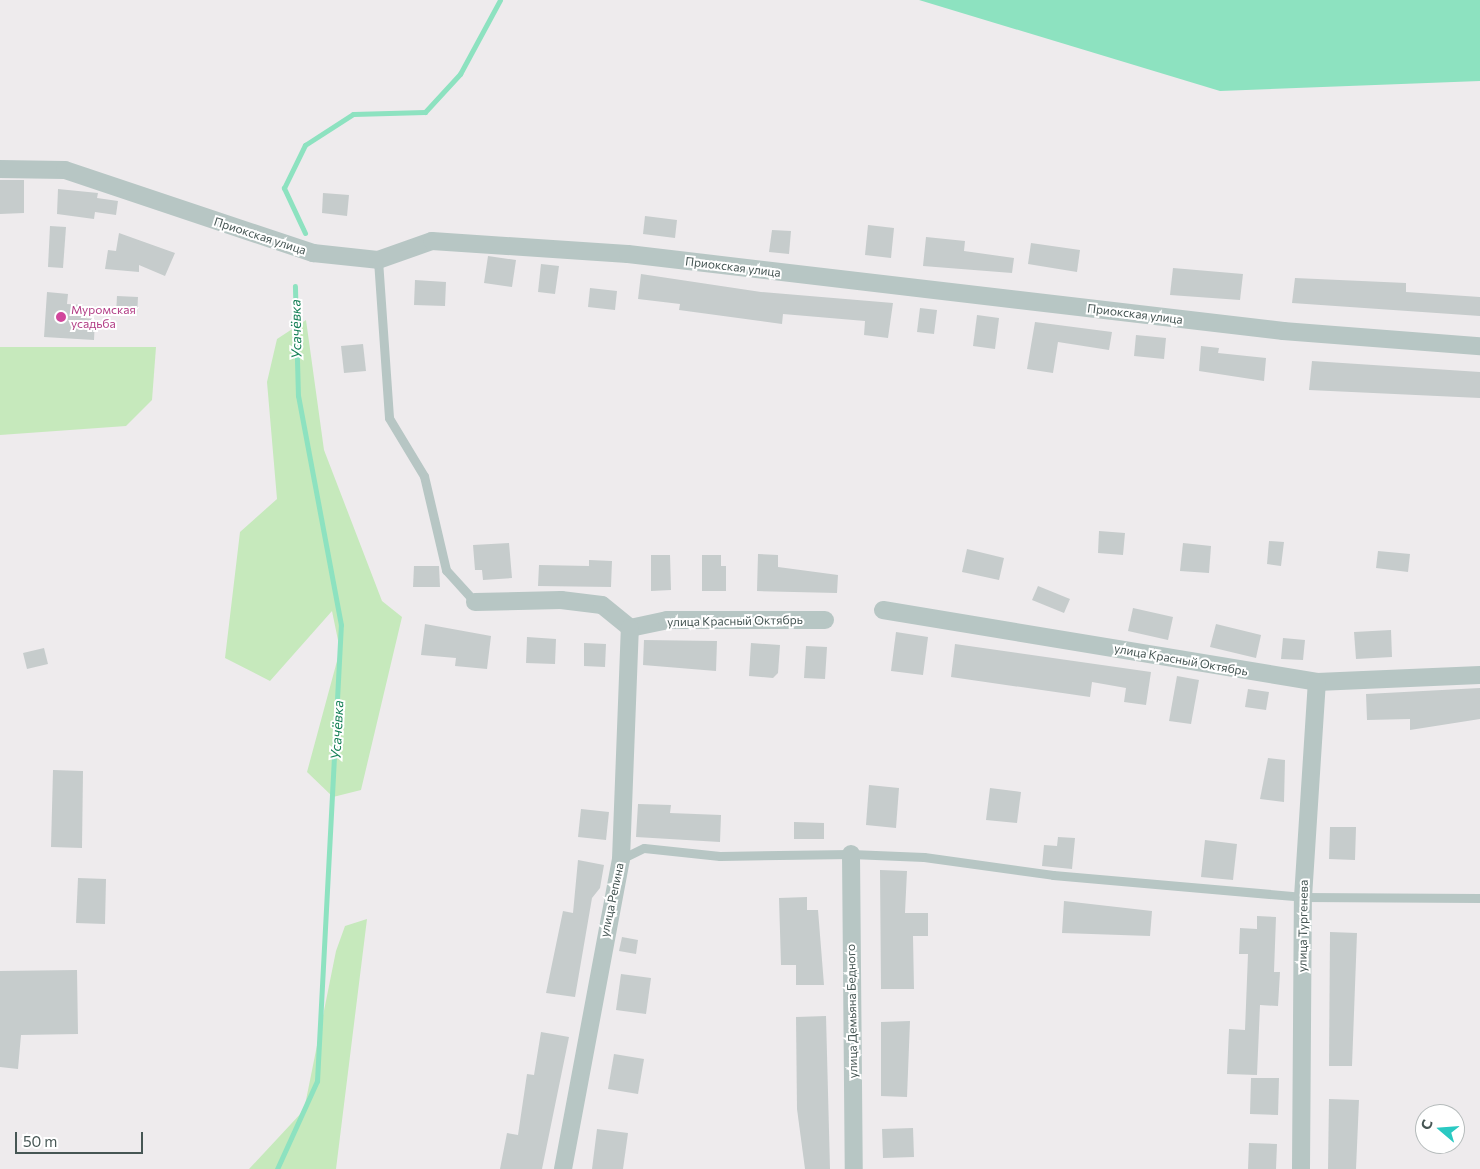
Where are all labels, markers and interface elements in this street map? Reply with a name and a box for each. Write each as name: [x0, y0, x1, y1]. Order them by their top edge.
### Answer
street label: Приокская улица: [212, 214, 308, 258]
street label: Приокская улица: [684, 254, 782, 280]
water label: Усачёвка: [287, 299, 305, 359]
street label: Приокская улица: [1086, 301, 1184, 327]
place label: Муромская усадьба: [71, 303, 136, 331]
marker: Муромская усадьба: [55, 311, 67, 323]
street label: улица Красный Октябрь: [667, 613, 803, 629]
street label: улица Красный Октябрь: [1113, 641, 1249, 679]
water label: Усачёвка: [327, 700, 347, 760]
street label: улица Репина: [597, 862, 627, 938]
street label: улица Тургенева: [1295, 880, 1311, 972]
street label: улица Демьяна Бедного: [844, 944, 860, 1078]
north arrow: [1415, 1104, 1465, 1154]
text: С: [1417, 1117, 1436, 1132]
scale bar: [18, 1122, 145, 1154]
text: 50 m: [23, 1132, 57, 1150]

